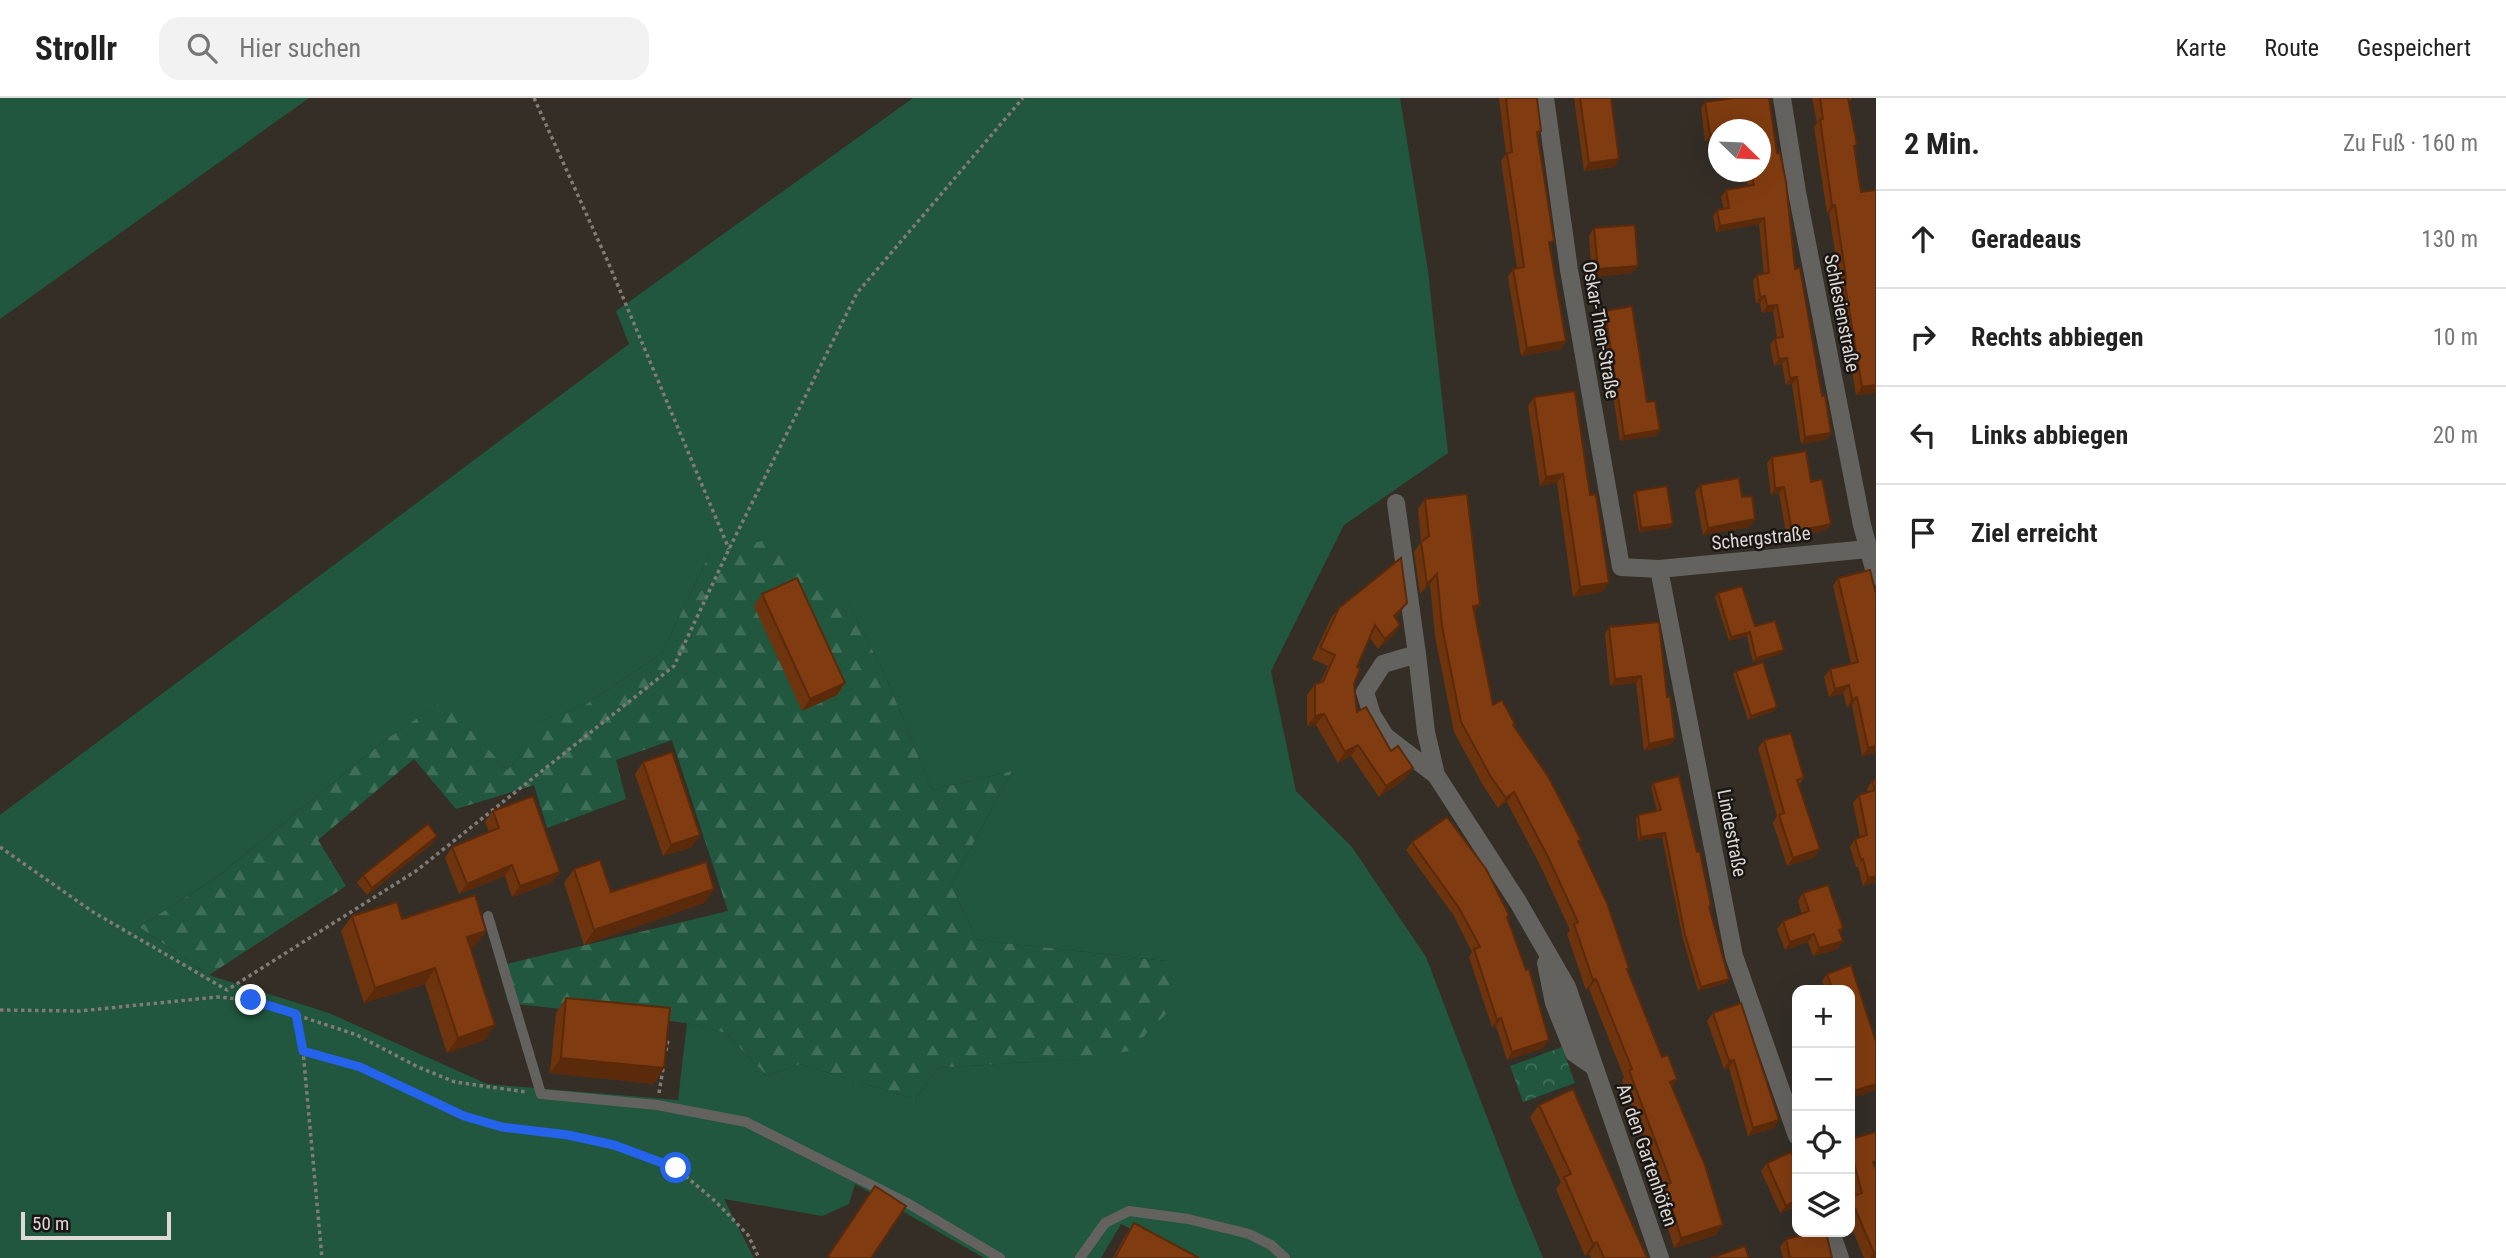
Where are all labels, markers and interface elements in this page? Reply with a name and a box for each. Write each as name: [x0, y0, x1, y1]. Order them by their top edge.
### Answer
search box: [159, 17, 649, 80]
text: Strollr: [35, 29, 117, 68]
icon: search: [183, 29, 221, 67]
text: Hier suchen: [239, 33, 361, 63]
text: Karte: [2176, 34, 2226, 62]
text: Route: [2264, 34, 2319, 62]
text: Gespeichert: [2357, 34, 2471, 62]
north arrow: [1708, 119, 1771, 182]
text: 2 Min.: [1904, 126, 1980, 161]
text: Zu Fuß · 160 m: [2343, 130, 2478, 157]
icon: ahead: [1904, 220, 1942, 258]
text: Geradeaus: [1971, 224, 2081, 254]
text: 130 m: [2421, 226, 2478, 253]
street label: Schlesienstraße: [1819, 252, 1865, 374]
street label: Oskar-Then-Straße: [1578, 260, 1624, 401]
icon: right: [1904, 318, 1942, 356]
text: Rechts abbiegen: [1971, 322, 2144, 352]
text: 10 m: [2433, 324, 2478, 351]
icon: left: [1904, 416, 1942, 454]
text: Links abbiegen: [1971, 420, 2128, 450]
text: 20 m: [2433, 422, 2478, 449]
icon: arrive: [1904, 514, 1942, 552]
text: Ziel erreicht: [1971, 518, 2097, 548]
street label: Schergstraße: [1710, 521, 1812, 555]
street label: Lindestraße: [1712, 787, 1752, 879]
route end: [235, 984, 266, 1015]
map controls: [1792, 985, 1855, 1237]
button: +: [1792, 985, 1855, 1048]
button: −: [1792, 1048, 1855, 1111]
street label: An den Gartenhöfen: [1612, 1081, 1682, 1229]
button: locate: [1792, 1111, 1855, 1174]
route start: [660, 1152, 691, 1183]
button: layers: [1792, 1174, 1855, 1237]
scale bar: [21, 1209, 172, 1241]
text: 50 m: [32, 1212, 69, 1235]

